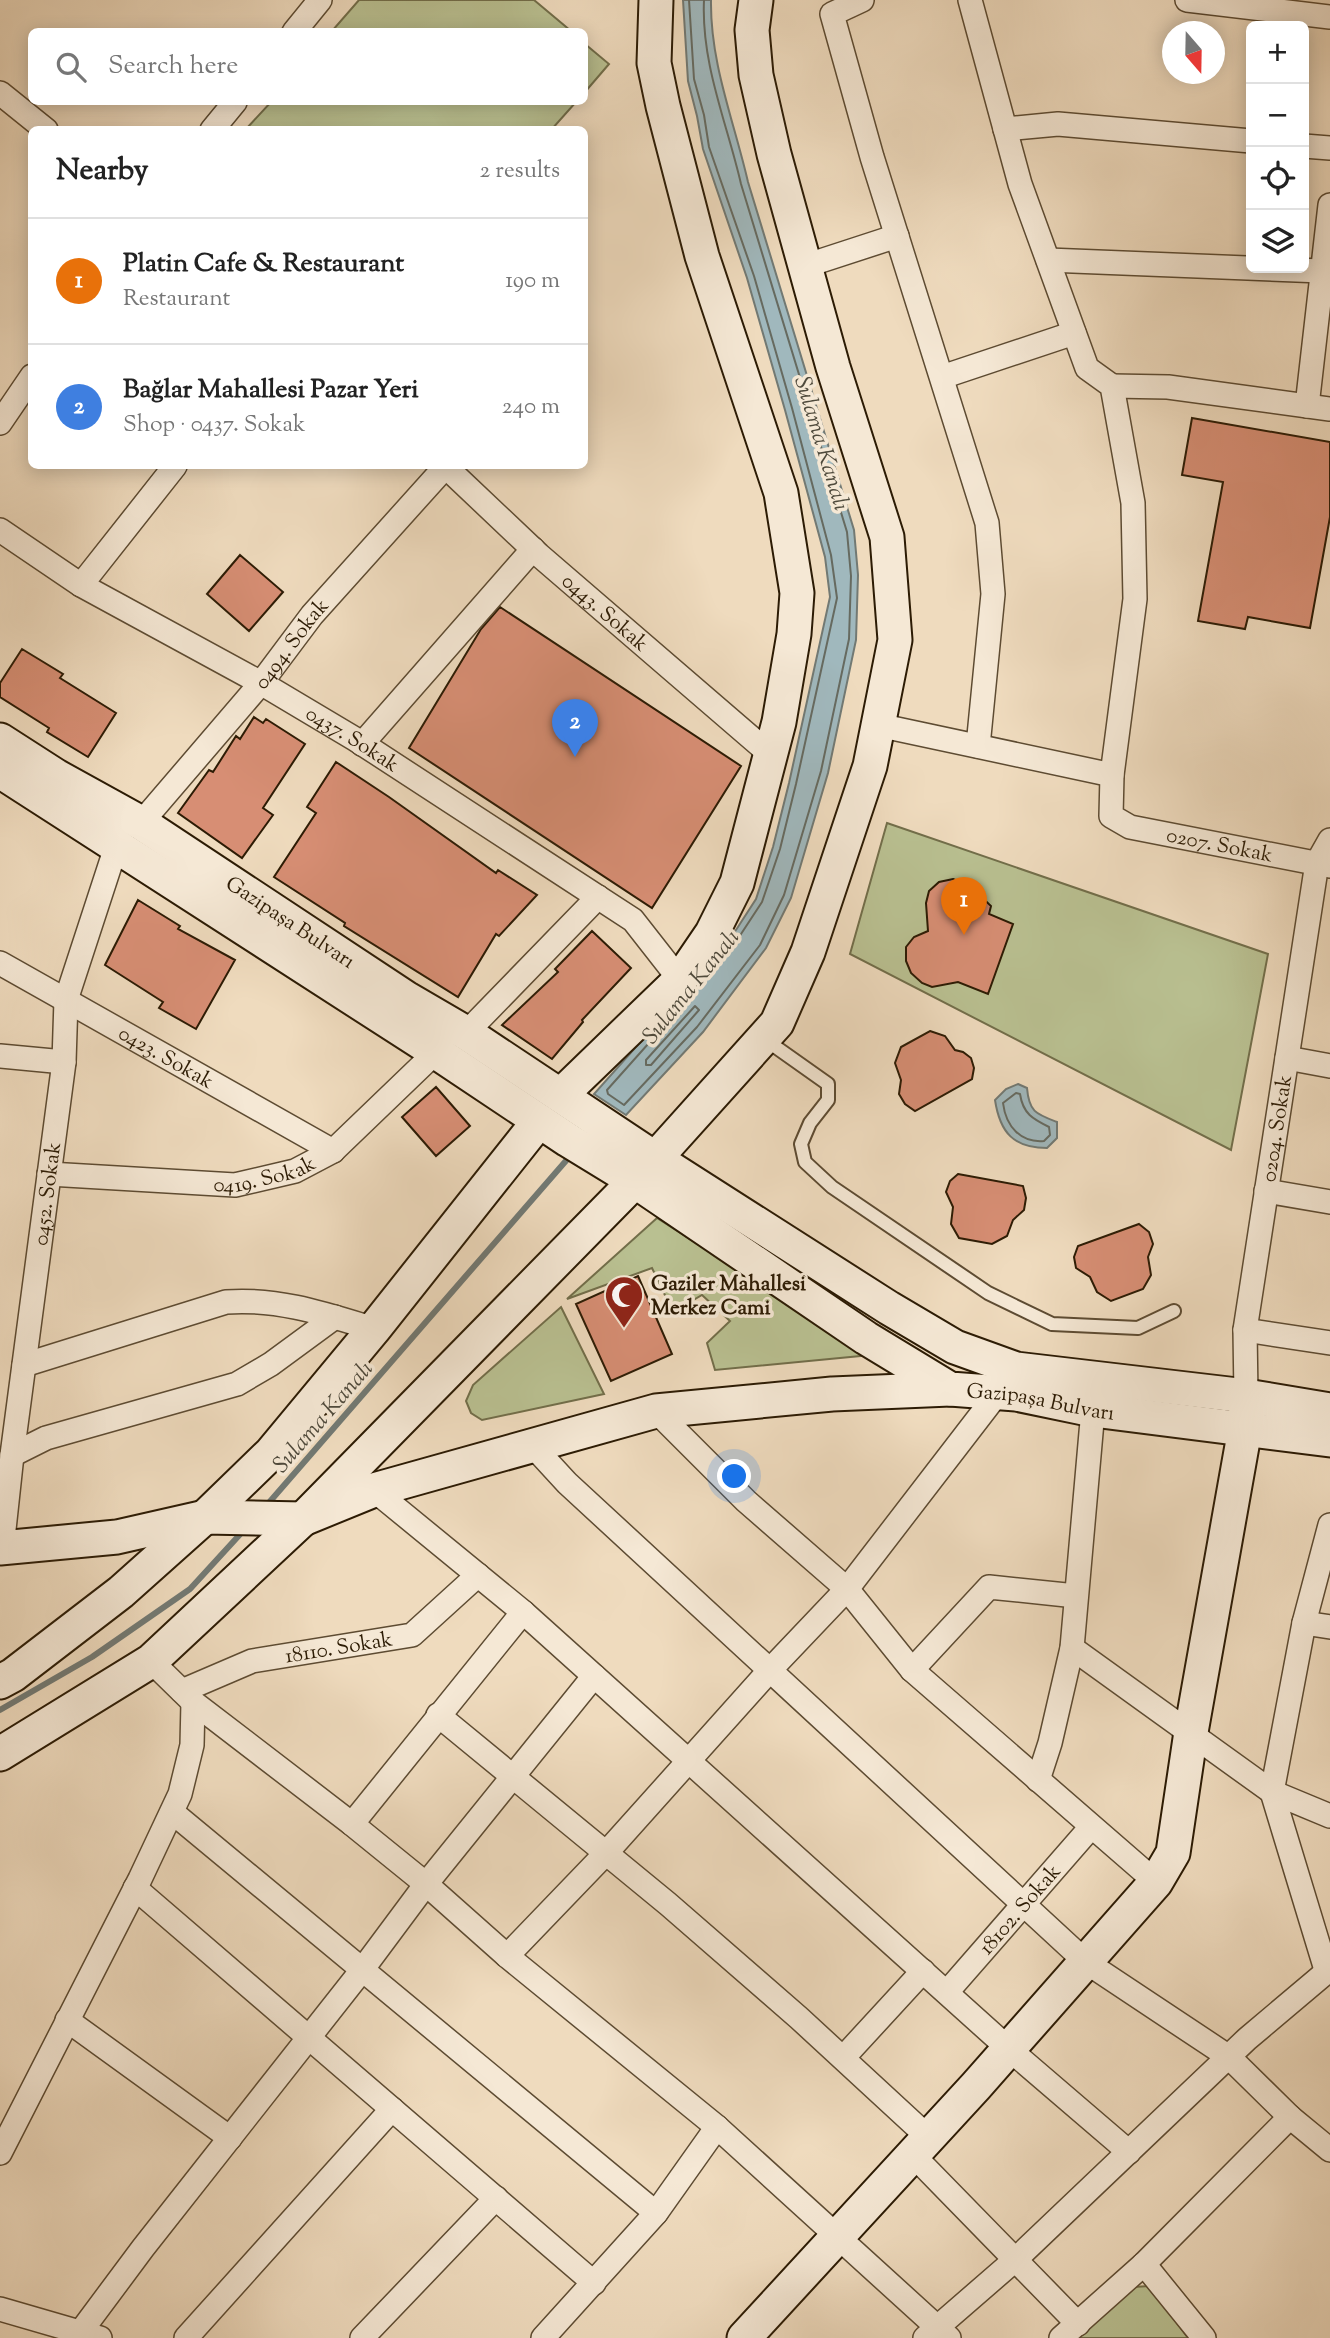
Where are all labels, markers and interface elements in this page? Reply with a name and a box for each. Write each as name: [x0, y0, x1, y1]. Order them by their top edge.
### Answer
north arrow: [1162, 21, 1225, 84]
map controls: [1246, 21, 1309, 273]
button: +: [1246, 21, 1309, 84]
search box: [28, 28, 588, 105]
icon: search: [52, 48, 90, 86]
text: Search here: [108, 48, 238, 85]
button: −: [1246, 84, 1309, 147]
button: locate: [1246, 147, 1309, 210]
text: Nearby: [56, 150, 148, 193]
text: 2 results: [480, 155, 560, 188]
button: layers: [1246, 210, 1309, 273]
text: Platin Cafe & Restaurant: [123, 246, 404, 283]
text: 1: [75, 265, 83, 298]
text: 190 m: [505, 265, 560, 298]
text: Restaurant: [123, 283, 230, 316]
text: Bağlar Mahallesi Pazar Yeri: [123, 372, 419, 409]
water label: Sulama Kanalı: [785, 372, 857, 515]
text: 2: [74, 391, 84, 424]
text: 240 m: [502, 391, 560, 424]
text: Shop · 0437. Sokak: [123, 409, 306, 442]
street label: 0443. Sokak: [554, 568, 654, 660]
street label: 0494. Sokak: [248, 592, 337, 697]
pin: 2: [552, 699, 598, 757]
street label: 0437. Sokak: [299, 700, 405, 781]
street label: 0207. Sokak: [1164, 821, 1276, 872]
street label: Gazipaşa Bulvarı: [219, 870, 360, 977]
pin: 1: [941, 877, 987, 935]
water label: Sulama Kanalı: [635, 923, 749, 1052]
street label: 0423. Sokak: [112, 1020, 219, 1098]
street label: 0204. Sokak: [1255, 1073, 1301, 1184]
street label: 0452. Sokak: [27, 1140, 70, 1248]
street label: 0419. Sokak: [213, 1149, 322, 1202]
place label: Gaziler Mahallesi Merkez Cami: [651, 1270, 806, 1324]
mosque icon: Gaziler Mahallesi Merkez Cami: [603, 1274, 645, 1329]
water label: Sulama Kanalı: [266, 1354, 382, 1481]
street label: Gazipaşa Bulvarı: [965, 1377, 1116, 1430]
your location: [717, 1459, 751, 1493]
street label: 18110. Sokak: [283, 1625, 396, 1672]
street label: 18102. Sokak: [973, 1858, 1069, 1962]

